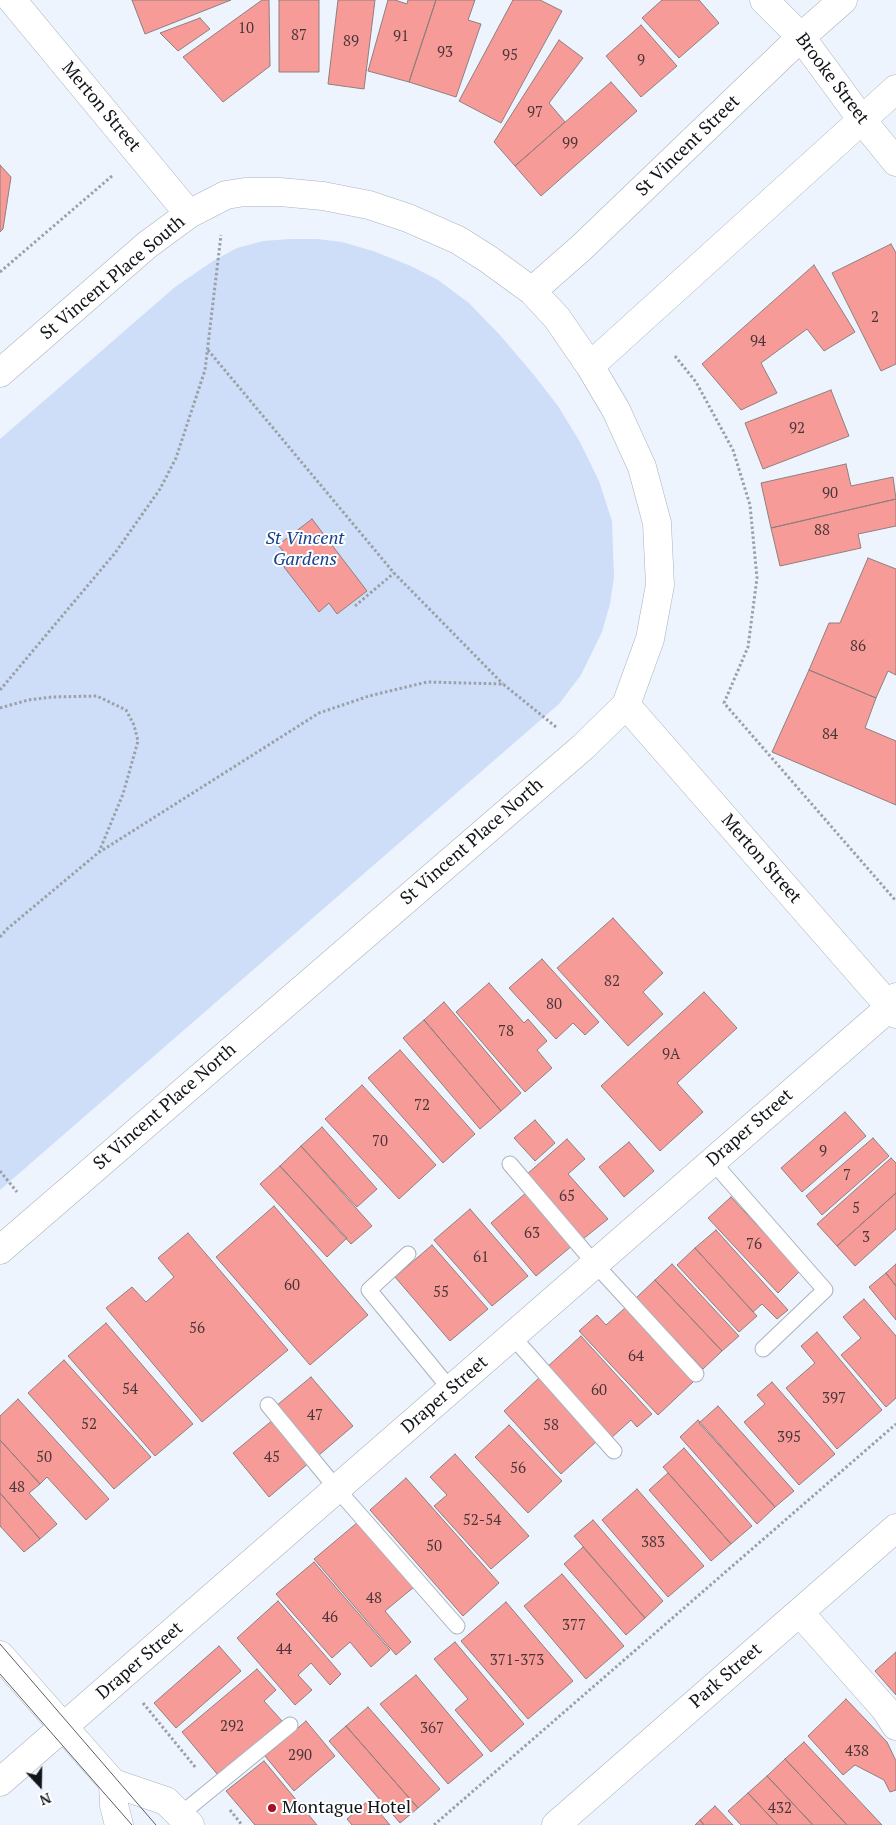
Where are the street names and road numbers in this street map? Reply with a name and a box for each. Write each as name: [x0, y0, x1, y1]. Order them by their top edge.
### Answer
street label: Brooke Street: [791, 29, 873, 129]
street label: Merton Street: [57, 57, 145, 157]
street label: St Vincent Street: [632, 91, 744, 201]
street label: St Vincent Place South: [36, 211, 190, 345]
street label: St Vincent Place North: [396, 774, 548, 910]
street label: Merton Street: [716, 810, 806, 908]
street label: St Vincent Place North: [89, 1039, 241, 1175]
street label: Draper Street: [702, 1085, 798, 1171]
street label: Draper Street: [397, 1352, 493, 1438]
street label: Draper Street: [92, 1618, 188, 1704]
street label: Park Street: [686, 1639, 766, 1713]

